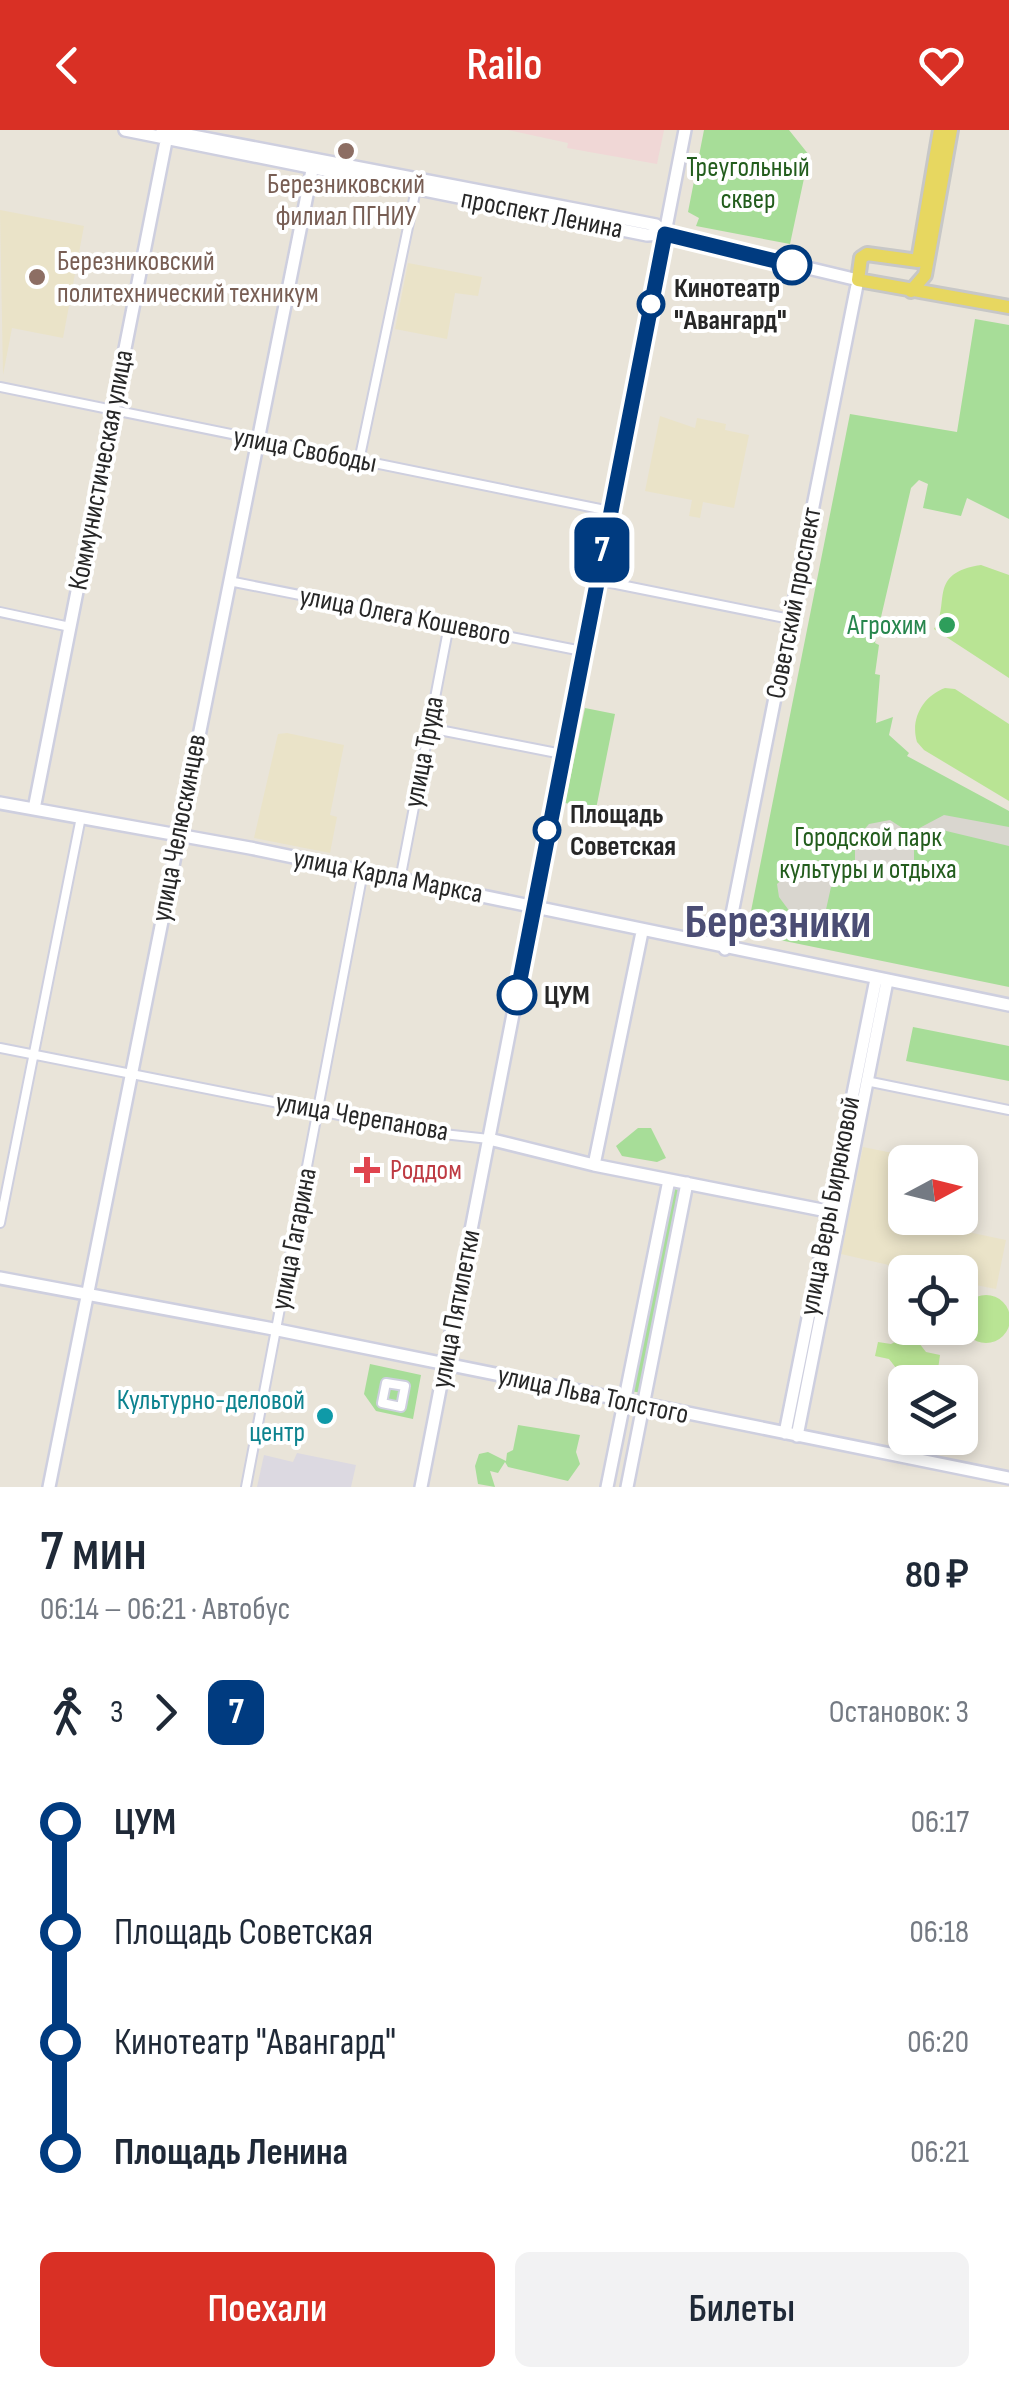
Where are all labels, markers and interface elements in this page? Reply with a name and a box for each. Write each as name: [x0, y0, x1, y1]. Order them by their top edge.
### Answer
icon: back: [40, 38, 95, 93]
text: Railo: [467, 38, 542, 93]
icon: heart: [914, 38, 969, 93]
marker: Березниковский филиал ПГНИУ: [335, 140, 357, 162]
park label: Треугольный сквер: [686, 151, 810, 216]
place label: Березниковский филиал ПГНИУ: [267, 168, 425, 233]
street label: проспект Ленина: [458, 182, 626, 246]
place label: Березниковский политехнический техникум: [57, 245, 319, 310]
unlabelled marker: [773, 246, 811, 284]
marker: Березниковский политехнический техникум: [26, 266, 48, 288]
place label: Кинотеатр "Авангард": [674, 272, 787, 337]
marker: Кинотеатр "Авангард": [638, 291, 664, 317]
street label: Коммунистическая улица: [62, 347, 140, 593]
street label: улица Свободы: [230, 420, 380, 480]
street label: Советский проспект: [759, 504, 829, 702]
line badge: 7: [570, 518, 634, 582]
text: 7: [594, 529, 610, 572]
street label: улица Олега Кошевого: [297, 579, 513, 653]
place label: Агрохим: [846, 609, 927, 642]
marker: Агрохим: [936, 614, 958, 636]
street label: улица Труда: [397, 694, 451, 810]
street label: улица Челюскинцев: [145, 731, 213, 925]
place label: Площадь Советская: [570, 798, 676, 863]
marker: Площадь Советская: [534, 817, 560, 843]
park label: Городской парк культуры и отдыха: [779, 821, 957, 886]
street label: улица Карла Маркса: [290, 841, 486, 911]
district label: Березники: [685, 894, 871, 951]
marker: ЦУМ: [498, 976, 536, 1014]
place label: ЦУМ: [544, 979, 590, 1012]
street label: улица Черепанова: [273, 1086, 451, 1148]
street label: улица Веры Бирюковой: [793, 1094, 867, 1318]
north arrow: [888, 1145, 978, 1235]
map controls: [888, 1145, 978, 1455]
place label: Роддом: [390, 1154, 462, 1187]
marker: Роддом: [354, 1157, 380, 1183]
street label: улица Гагарина: [264, 1165, 324, 1313]
street label: улица Пятилетки: [424, 1227, 488, 1391]
button: locate: [888, 1255, 978, 1345]
street label: улица Льва Толстого: [495, 1359, 691, 1431]
button: layers: [888, 1365, 978, 1455]
place label: Культурно-деловой центр: [117, 1384, 305, 1449]
marker: Культурно-деловой центр: [314, 1405, 336, 1427]
text: 7 мин: [40, 1519, 147, 1586]
text: 80 ₽: [905, 1553, 969, 1598]
text: 06:14 – 06:21 · Автобус: [40, 1590, 290, 1629]
icon: walk: [40, 1685, 95, 1740]
icon: forward: [138, 1685, 193, 1740]
text: 7: [228, 1691, 244, 1734]
text: 3: [110, 1693, 123, 1732]
text: Остановок: 3: [829, 1693, 969, 1732]
text: ЦУМ: [114, 1800, 176, 1845]
text: 06:17: [911, 1803, 969, 1842]
text: Площадь Советская: [114, 1910, 373, 1955]
text: 06:18: [909, 1913, 969, 1952]
text: Кинотеатр "Авангард": [114, 2020, 396, 2065]
text: 06:20: [907, 2023, 969, 2062]
text: Площадь Ленина: [114, 2130, 348, 2175]
text: 06:21: [910, 2133, 969, 2172]
button: Поехали: [40, 2252, 495, 2367]
button: Билеты: [515, 2252, 969, 2367]

